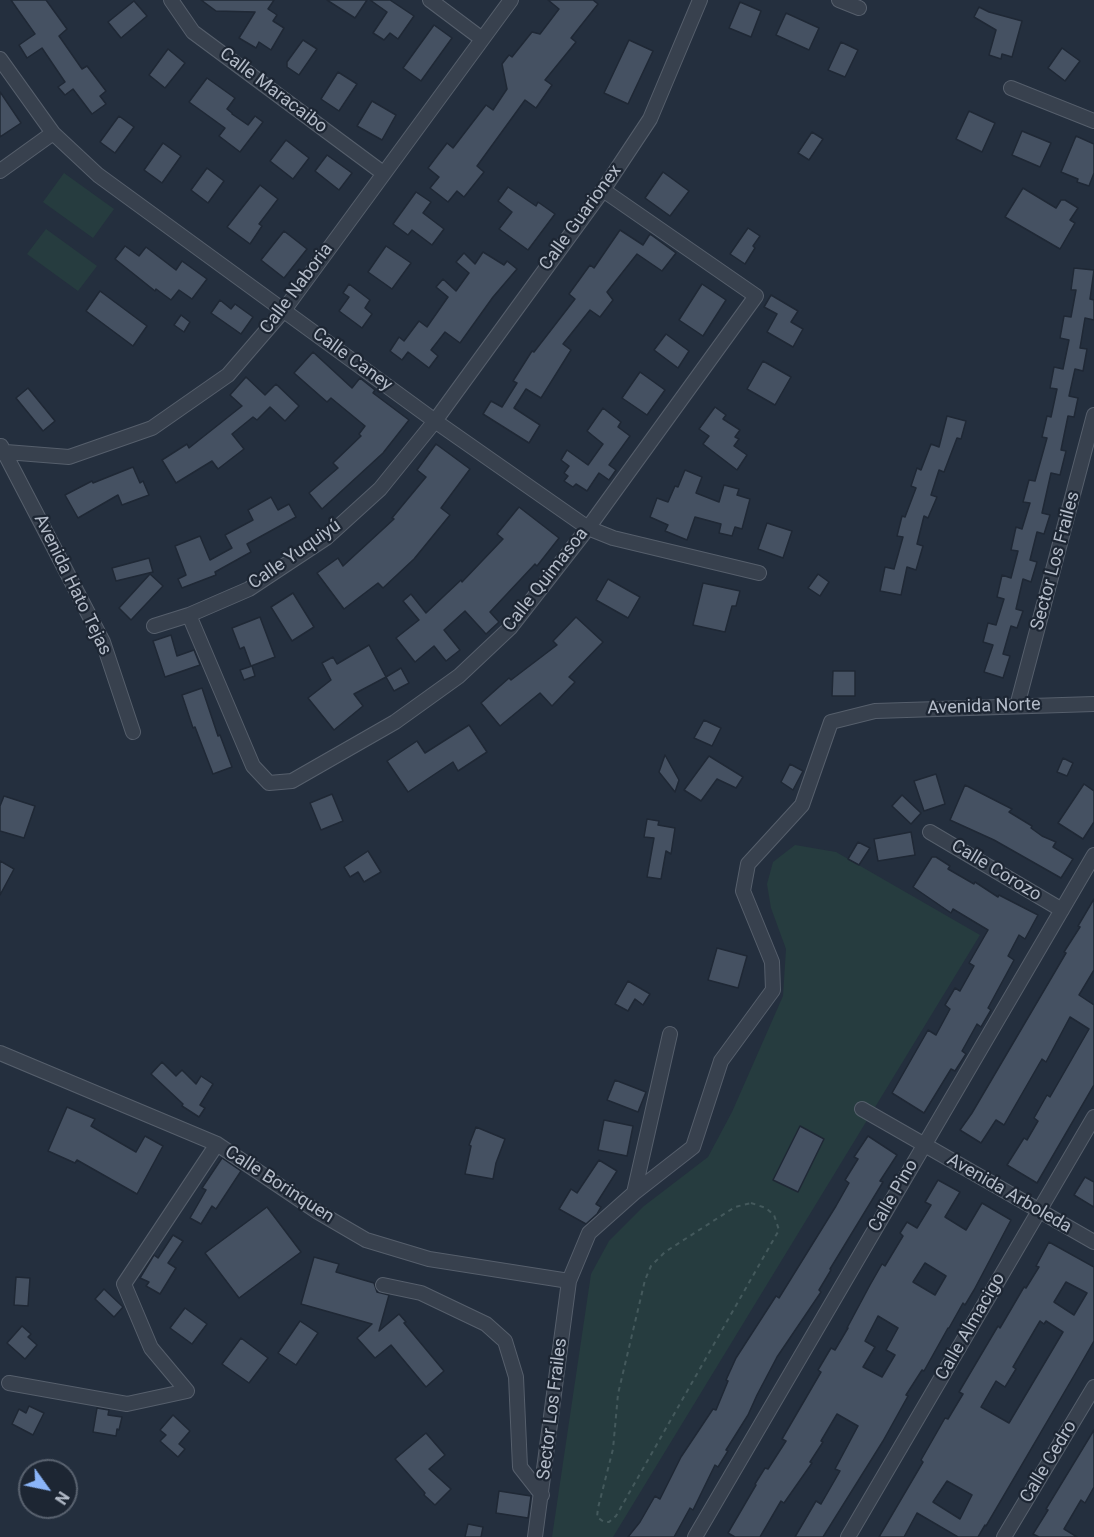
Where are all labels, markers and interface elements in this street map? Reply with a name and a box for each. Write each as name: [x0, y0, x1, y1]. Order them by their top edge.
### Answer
street label: Calle Maracaibo: [215, 43, 331, 139]
street label: Calle Guarionex: [535, 161, 627, 275]
street label: Calle Naboria: [256, 240, 338, 338]
street label: Calle Caney: [308, 324, 396, 396]
street label: Sector Los Frailes: [1027, 489, 1085, 633]
street label: Avenida Hato Tejas: [29, 511, 115, 659]
street label: Calle Yuquiyú: [245, 515, 345, 595]
street label: Calle Quimasoa: [499, 524, 593, 636]
street label: Avenida Norte: [927, 694, 1041, 720]
street label: Calle Corozo: [947, 836, 1045, 906]
street label: Calle Borinquen: [220, 1142, 338, 1228]
street label: Avenida Arboleda: [943, 1150, 1075, 1238]
street label: Calle Pino: [865, 1156, 923, 1236]
street label: Calle Almacigo: [932, 1270, 1010, 1384]
street label: Sector Los Frailes: [534, 1337, 572, 1481]
street label: Calle Cedro: [1016, 1417, 1082, 1507]
north arrow: [18, 1459, 78, 1519]
text: N: [51, 1488, 73, 1508]

